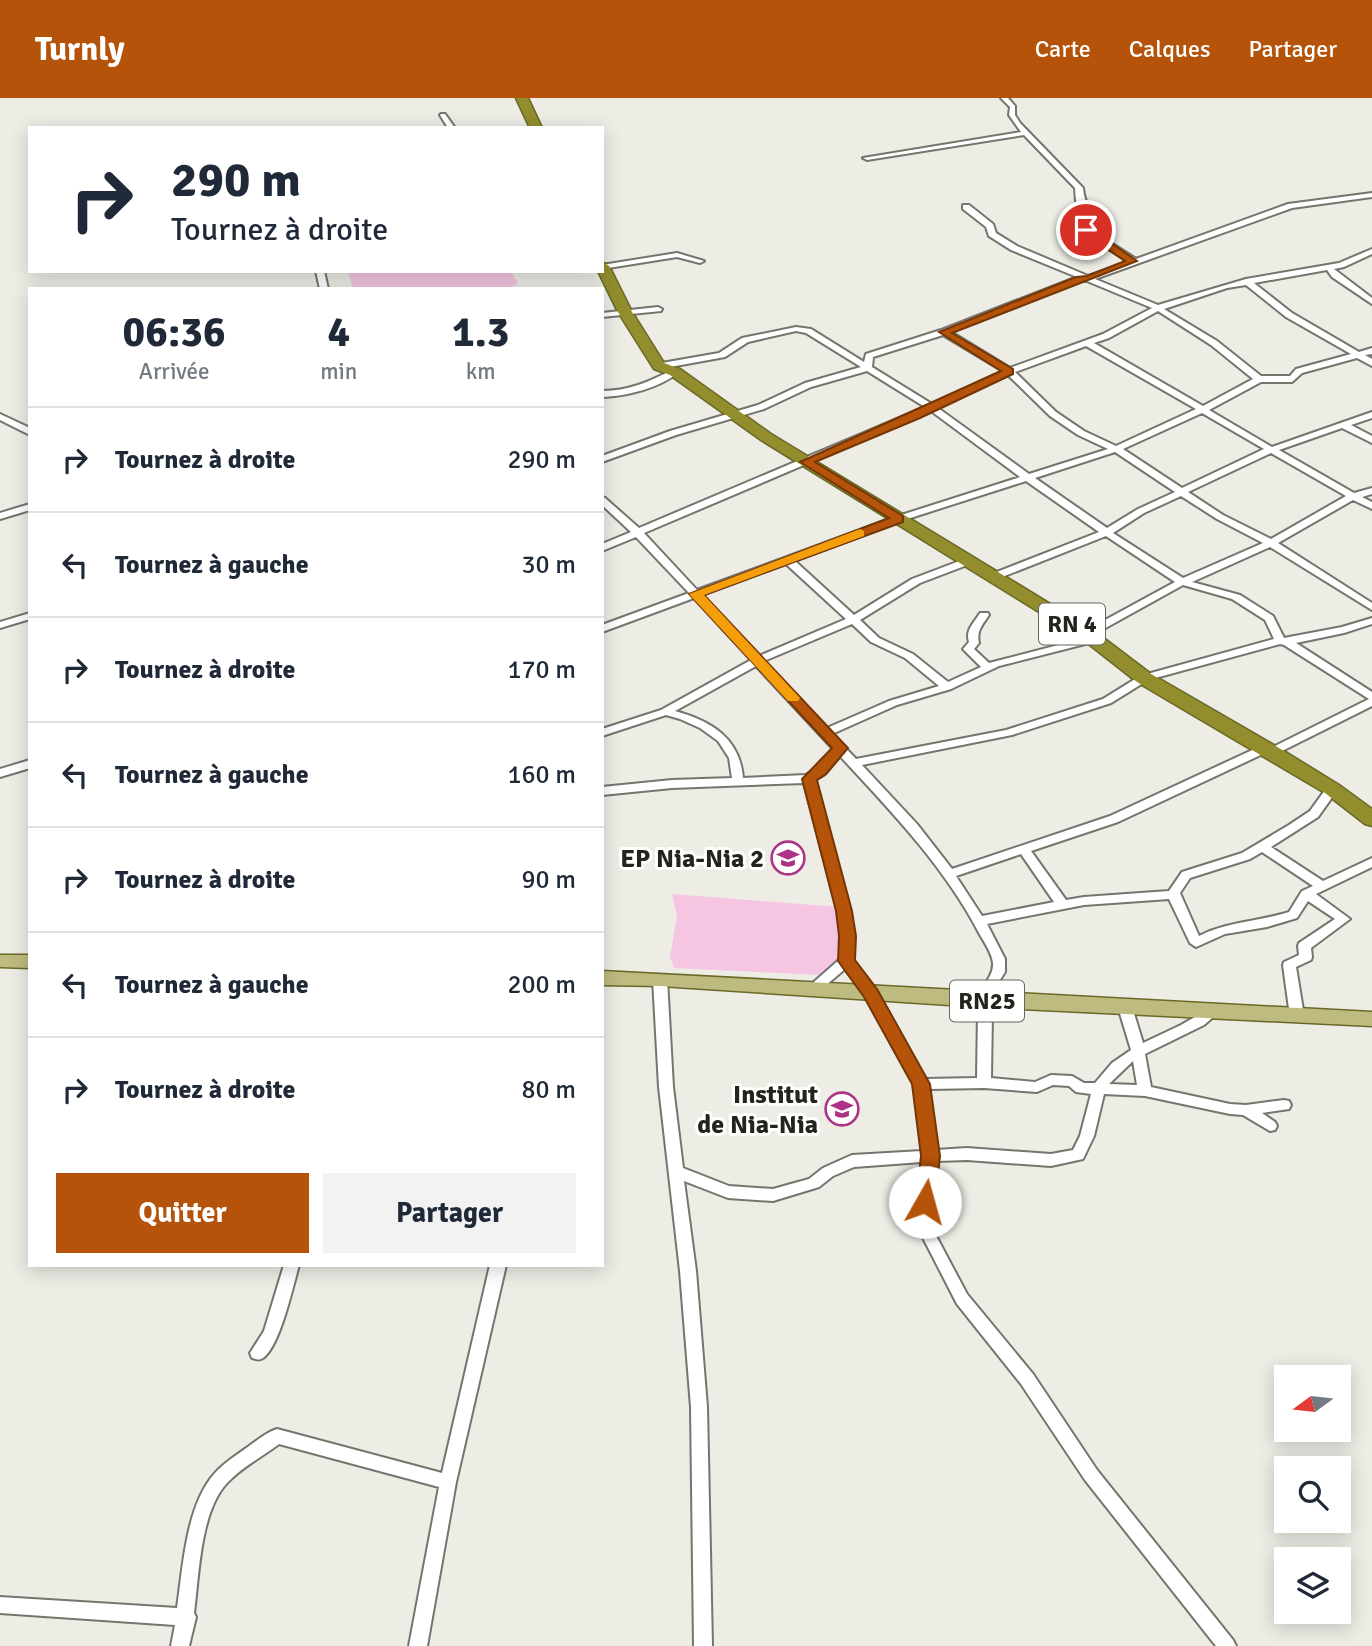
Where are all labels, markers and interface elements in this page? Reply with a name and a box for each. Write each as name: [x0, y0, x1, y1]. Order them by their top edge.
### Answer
text: Turnly: [35, 29, 125, 70]
text: Carte: [1035, 34, 1091, 64]
text: Calques: [1129, 34, 1210, 64]
text: Partager: [1248, 34, 1337, 64]
text: 290 m: [171, 150, 301, 210]
icon: right: [56, 154, 147, 245]
pin: [1056, 200, 1116, 260]
text: Tournez à droite: [171, 210, 388, 249]
icon: arrive: [1067, 211, 1105, 249]
text: 06:36: [123, 307, 226, 358]
text: 4: [328, 307, 350, 358]
text: 1.3: [452, 307, 509, 358]
text: Arrivée: [139, 357, 209, 386]
text: min: [320, 357, 357, 386]
text: km: [466, 357, 496, 386]
icon: right: [56, 441, 94, 479]
text: Tournez à droite: [115, 444, 295, 476]
text: 290 m: [507, 444, 576, 476]
icon: left: [56, 546, 94, 584]
text: Tournez à gauche: [115, 549, 309, 581]
text: 30 m: [521, 549, 576, 581]
road number: RN 4: [1039, 603, 1105, 644]
icon: right: [56, 651, 94, 689]
text: Tournez à droite: [115, 654, 295, 686]
text: 170 m: [507, 654, 576, 686]
icon: left: [56, 756, 94, 794]
text: Tournez à gauche: [115, 759, 309, 791]
text: 160 m: [507, 759, 576, 791]
school or university icon: EP Nia-Nia 2: [769, 839, 807, 877]
place label: EP Nia-Nia 2: [620, 843, 764, 875]
icon: right: [56, 861, 94, 899]
text: Tournez à droite: [115, 864, 295, 896]
text: 90 m: [521, 864, 576, 896]
icon: left: [56, 966, 94, 1004]
text: Tournez à gauche: [115, 969, 309, 1001]
text: 200 m: [507, 969, 576, 1001]
road number: RN25: [950, 980, 1024, 1021]
icon: right: [56, 1071, 94, 1109]
text: Tournez à droite: [115, 1074, 295, 1106]
text: 80 m: [521, 1074, 576, 1106]
place label: Institut de Nia-Nia: [697, 1079, 818, 1141]
school or university icon: Institut de Nia-Nia: [823, 1090, 861, 1128]
position arrow: [888, 1165, 962, 1239]
button: Quitter: [56, 1173, 309, 1253]
button: Partager: [323, 1173, 576, 1253]
north arrow: [1274, 1365, 1351, 1442]
map controls: [1274, 1365, 1351, 1624]
button: search: [1274, 1456, 1351, 1533]
button: layers: [1274, 1547, 1351, 1624]

